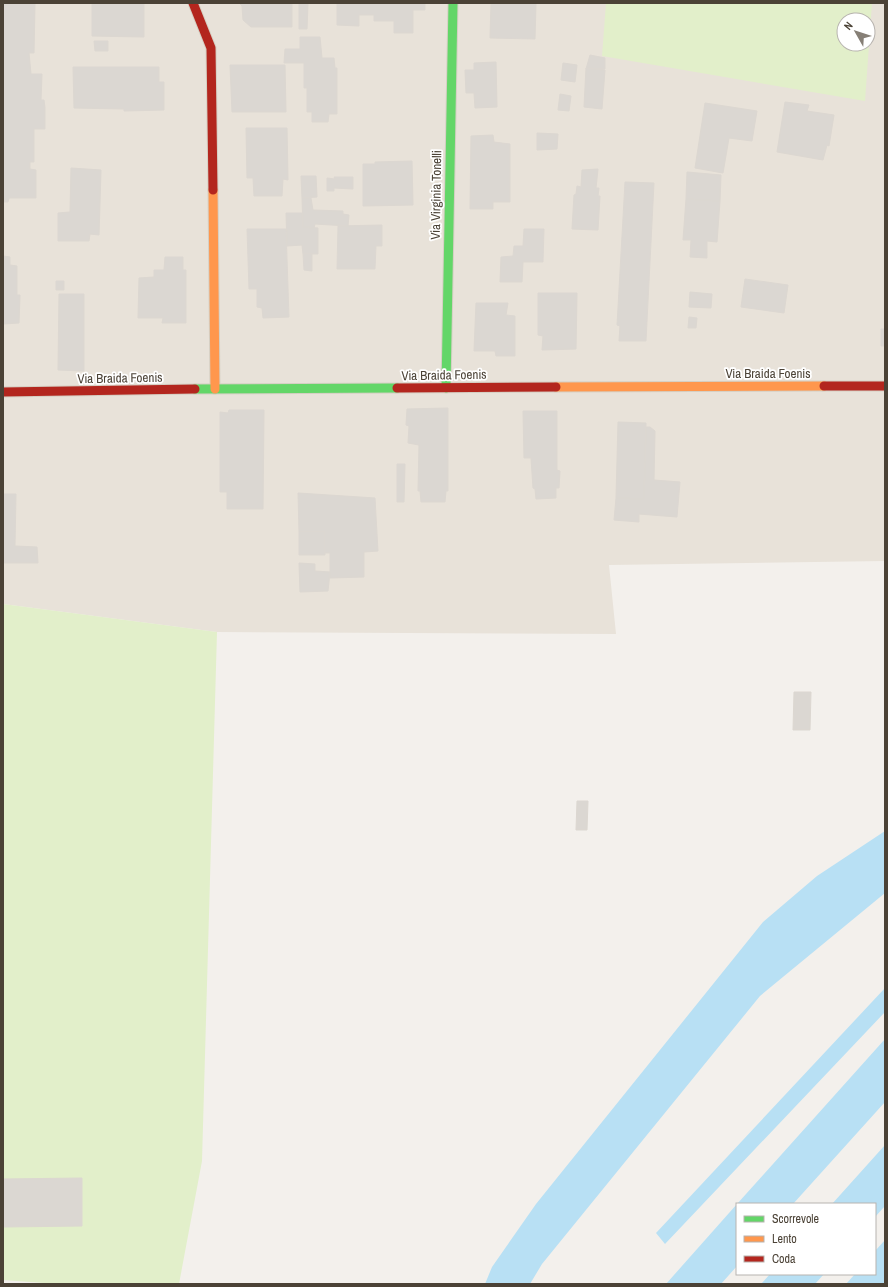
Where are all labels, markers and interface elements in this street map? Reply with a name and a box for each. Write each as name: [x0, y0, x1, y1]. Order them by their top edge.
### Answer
north arrow: [836, 12, 876, 52]
text: N: [841, 19, 856, 33]
street label: Via Virginia Tonelli: [427, 150, 445, 240]
street label: Via Braida Foenis: [725, 365, 811, 382]
street label: Via Braida Foenis: [401, 366, 487, 384]
street label: Via Braida Foenis: [77, 369, 163, 387]
legend: [736, 1203, 876, 1275]
text: Scorrevole: [772, 1211, 819, 1227]
text: Lento: [772, 1231, 797, 1247]
text: Coda: [772, 1251, 796, 1267]

